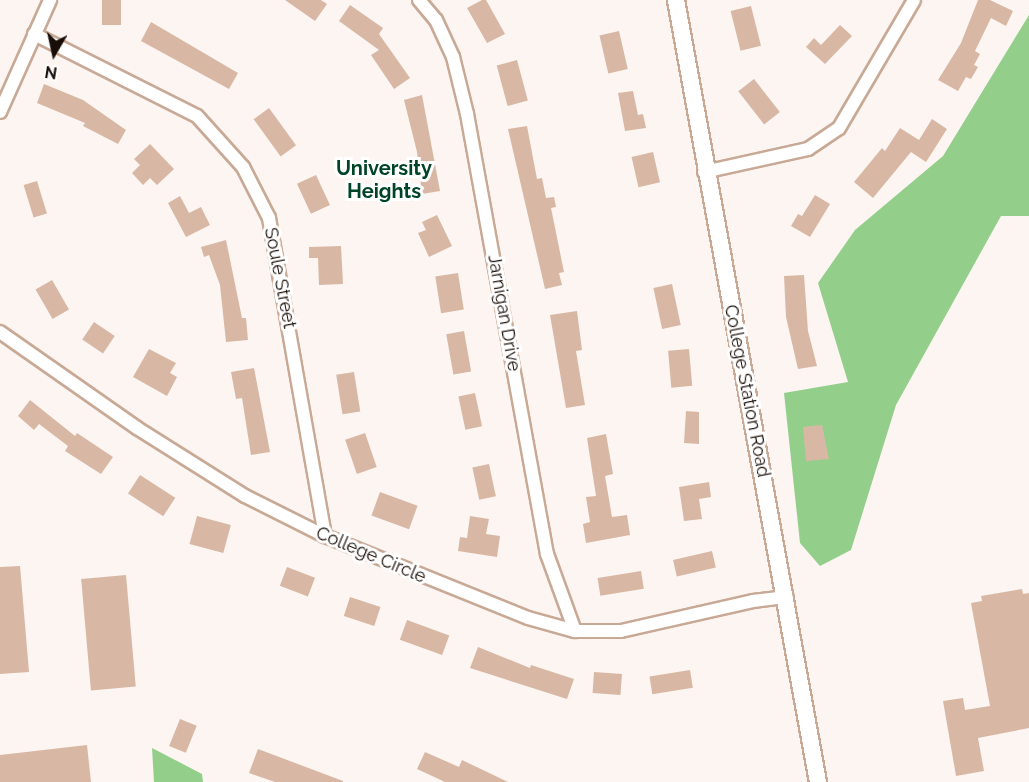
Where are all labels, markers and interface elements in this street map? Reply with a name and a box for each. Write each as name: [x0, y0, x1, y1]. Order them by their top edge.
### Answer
north arrow: [24, 24, 84, 84]
text: N: [44, 62, 59, 83]
district label: University Heights: [336, 157, 432, 204]
street label: Soule Street: [260, 226, 300, 330]
street label: Jarnigan Drive: [483, 253, 525, 373]
street label: College Station Road: [720, 303, 774, 479]
street label: College Circle: [313, 522, 429, 588]

